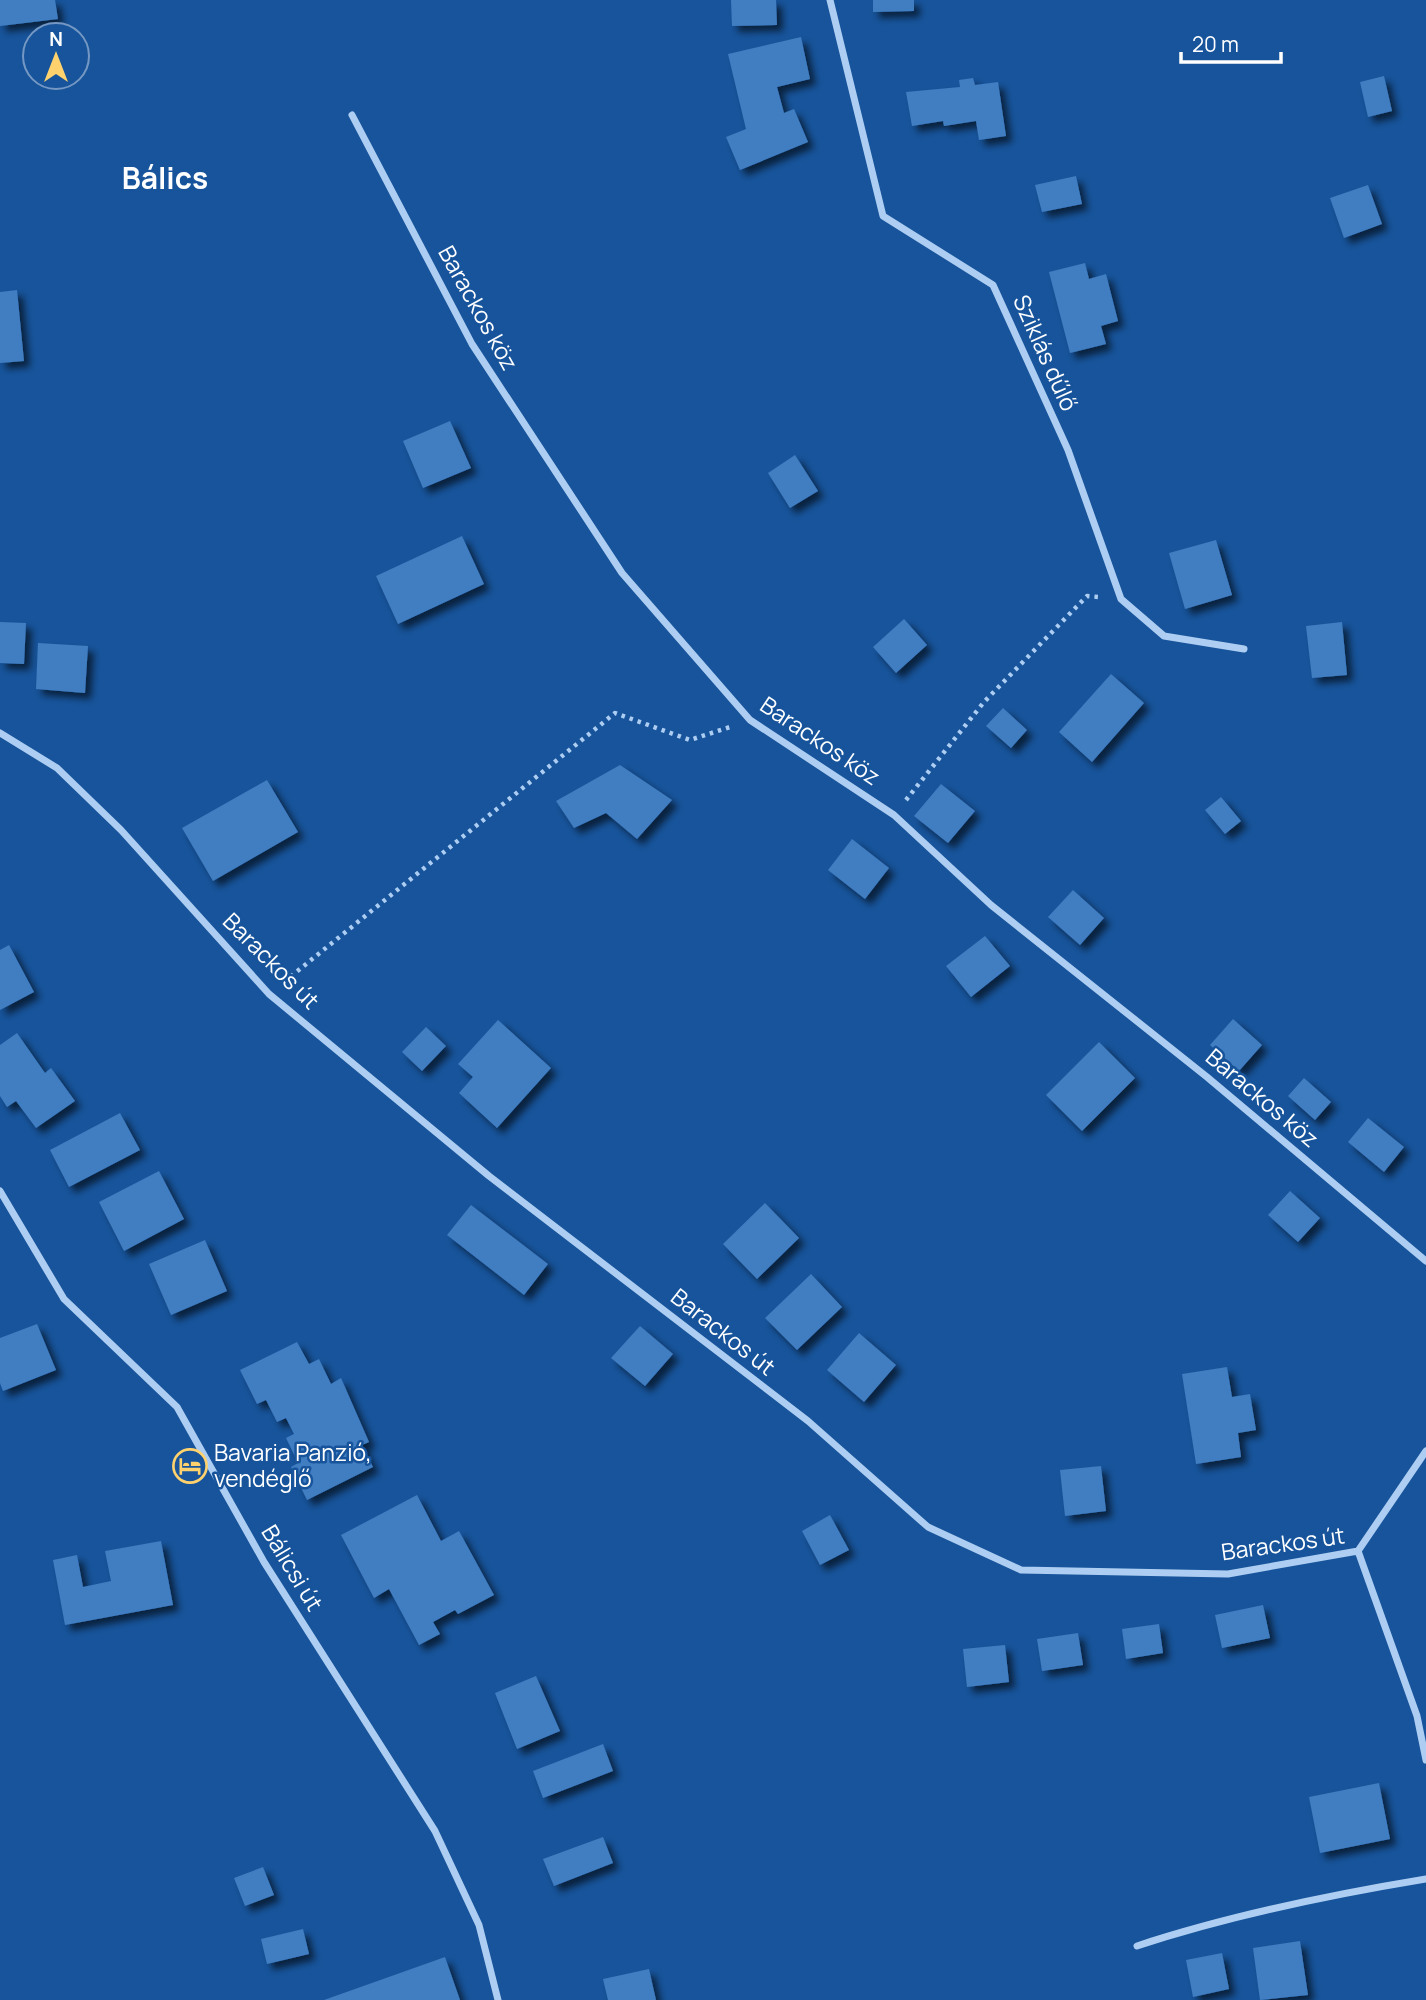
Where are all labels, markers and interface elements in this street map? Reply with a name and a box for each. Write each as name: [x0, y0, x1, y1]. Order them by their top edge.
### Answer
north arrow: [21, 21, 91, 91]
scale bar: [1181, 21, 1281, 65]
text: N: [49, 26, 63, 52]
text: 20 m: [1192, 30, 1239, 58]
district label: Bálics: [122, 157, 208, 198]
street label: Barackos köz: [431, 239, 526, 376]
street label: Sziklás dűlő: [1006, 289, 1086, 416]
street label: Barackos köz: [754, 688, 887, 792]
street label: Barackos út: [216, 905, 327, 1016]
street label: Barackos köz: [1199, 1041, 1326, 1154]
street label: Barackos út: [665, 1280, 782, 1382]
place label: Bavaria Panzió, vendéglő: [214, 1436, 372, 1494]
hotel icon: Bavaria Panzió, vendéglő: [171, 1447, 209, 1485]
street label: Bálicsi út: [255, 1518, 331, 1617]
street label: Barackos út: [1219, 1519, 1347, 1568]

